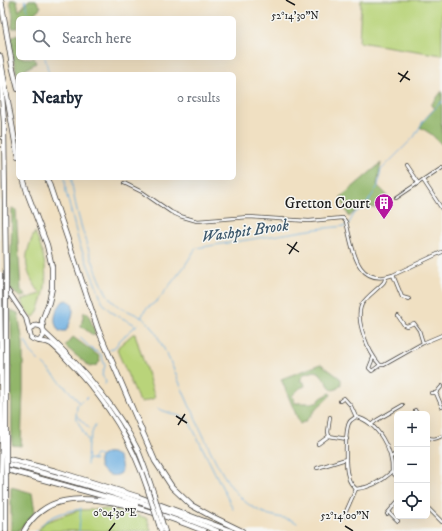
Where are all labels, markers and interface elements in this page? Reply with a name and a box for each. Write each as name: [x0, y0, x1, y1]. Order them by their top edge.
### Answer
text: 52°14'30"N: [271, 10, 319, 22]
search box: [16, 16, 236, 60]
icon: search: [30, 27, 52, 49]
text: Search here: [62, 29, 131, 48]
text: Nearby: [32, 87, 82, 109]
text: 0 results: [177, 90, 220, 106]
building icon: Gretton Court: [373, 192, 395, 220]
place label: Gretton Court: [285, 194, 370, 213]
water label: Washpit Brook: [200, 215, 290, 247]
map controls: [394, 411, 430, 519]
button: +: [394, 411, 430, 447]
button: −: [394, 447, 430, 483]
button: locate: [394, 483, 430, 519]
text: 0°04'30"E: [93, 507, 137, 519]
text: 52°14'00"N: [320, 510, 370, 522]

